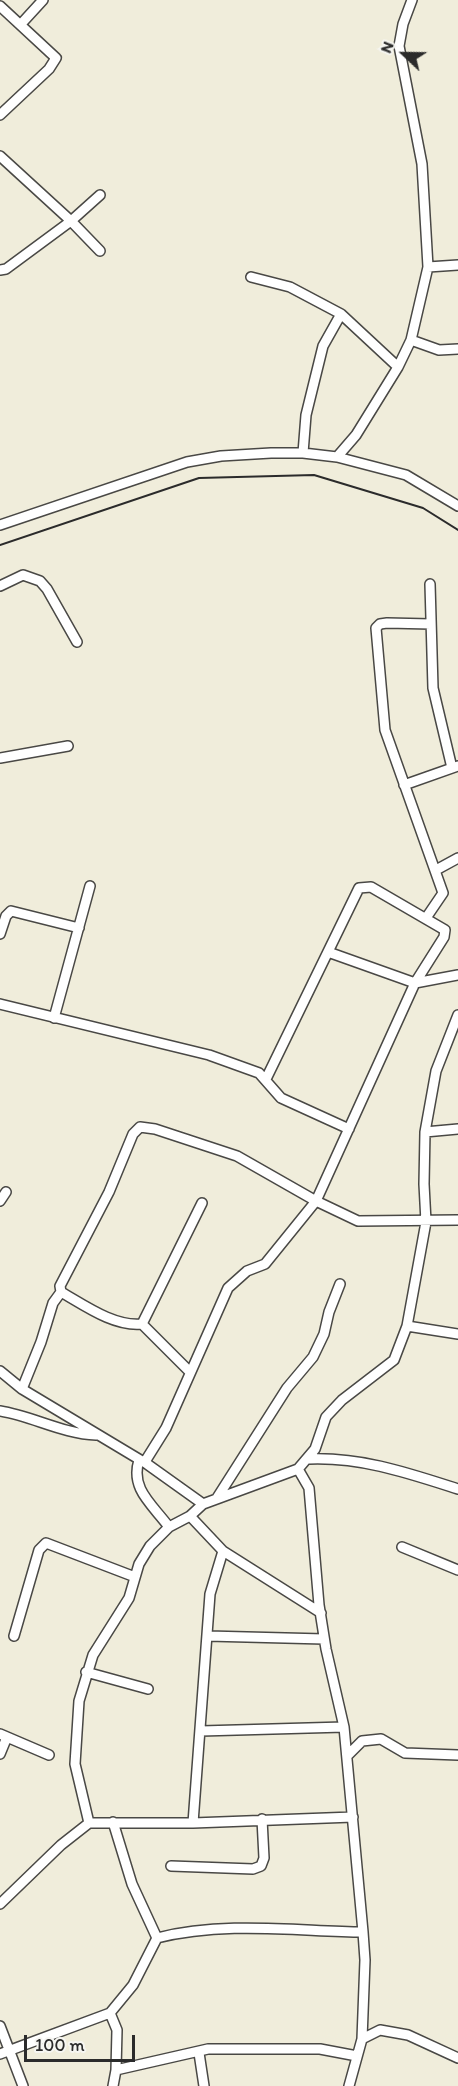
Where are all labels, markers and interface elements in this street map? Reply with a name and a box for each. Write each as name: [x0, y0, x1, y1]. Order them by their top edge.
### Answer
north arrow: [374, 24, 434, 84]
text: N: [376, 38, 398, 56]
scale bar: [27, 2023, 138, 2061]
text: 100 m: [35, 2034, 85, 2056]

